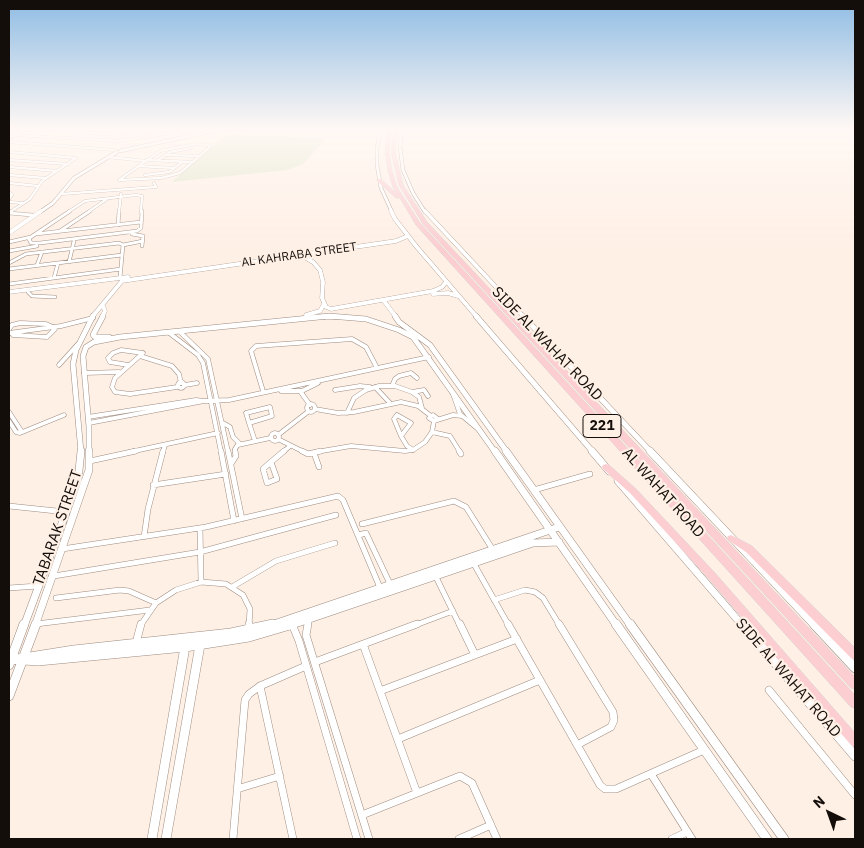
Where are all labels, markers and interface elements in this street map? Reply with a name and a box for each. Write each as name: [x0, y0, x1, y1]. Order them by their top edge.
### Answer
street label: AL KAHRABA STREET: [240, 240, 358, 270]
street label: SIDE AL WAHAT ROAD: [488, 283, 606, 405]
road number: 221: [583, 414, 621, 438]
street label: AL WAHAT ROAD: [618, 444, 708, 542]
street label: TABARAK STREET: [30, 468, 86, 588]
street label: SIDE AL WAHAT ROAD: [731, 615, 845, 741]
north arrow: [804, 788, 854, 838]
text: N: [809, 792, 829, 812]

